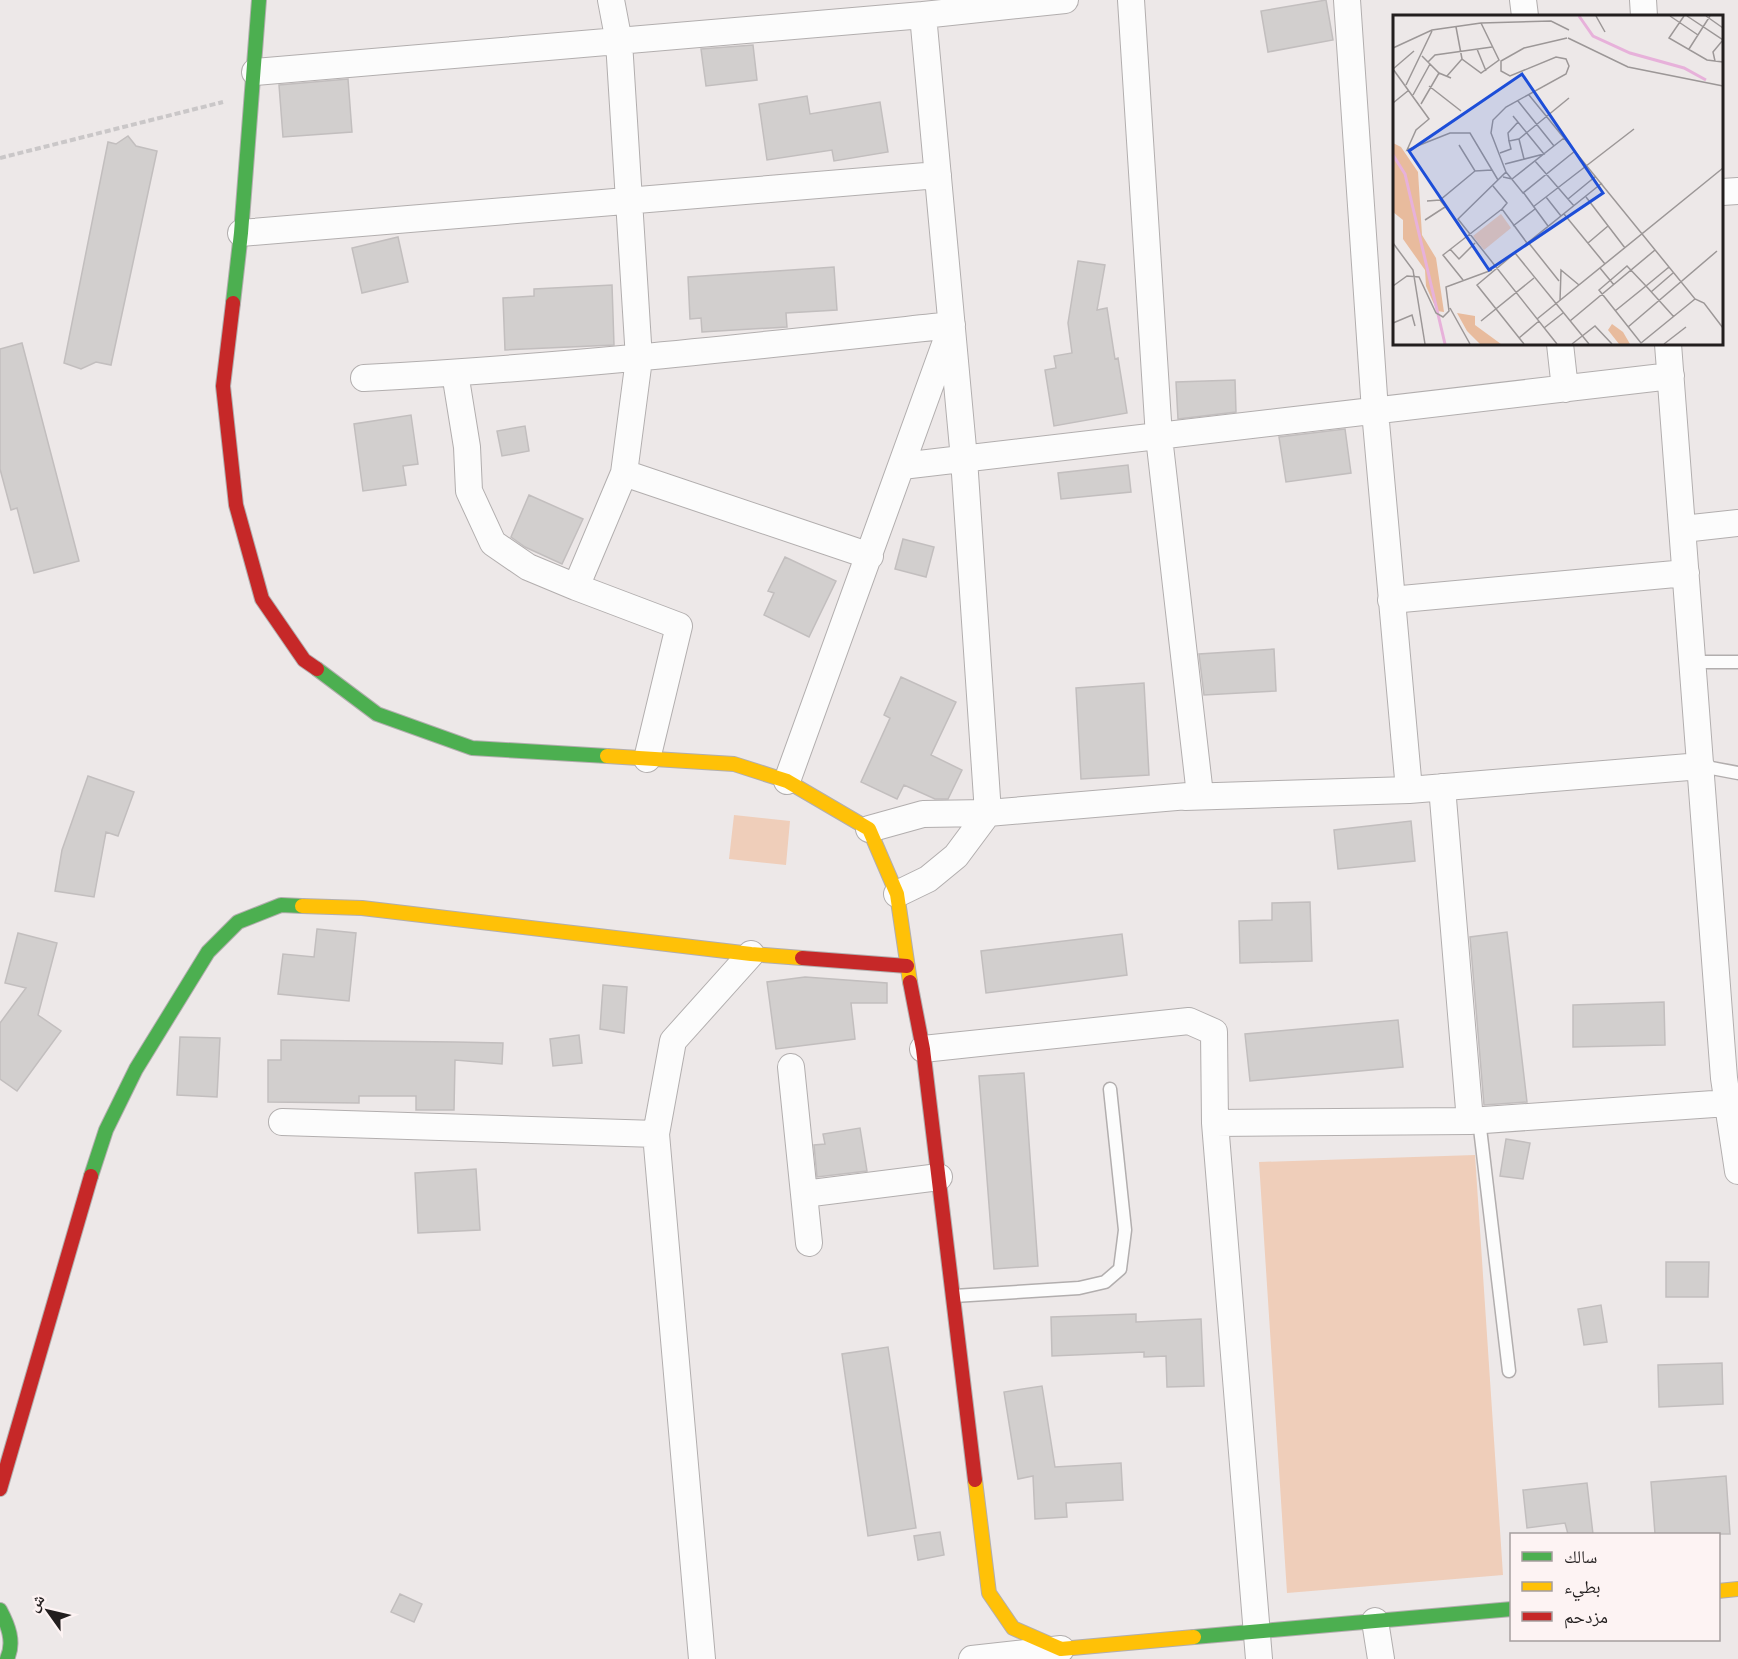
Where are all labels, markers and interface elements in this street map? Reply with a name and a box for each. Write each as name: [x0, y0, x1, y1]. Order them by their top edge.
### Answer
inset map: [1393, 15, 1723, 345]
legend: [1510, 1533, 1720, 1641]
text: سالك: [1564, 1545, 1597, 1569]
text: بطيء: [1564, 1575, 1601, 1602]
north arrow: [18, 1581, 78, 1641]
text: ش: [23, 1590, 50, 1616]
text: مزدحم: [1564, 1605, 1608, 1629]

